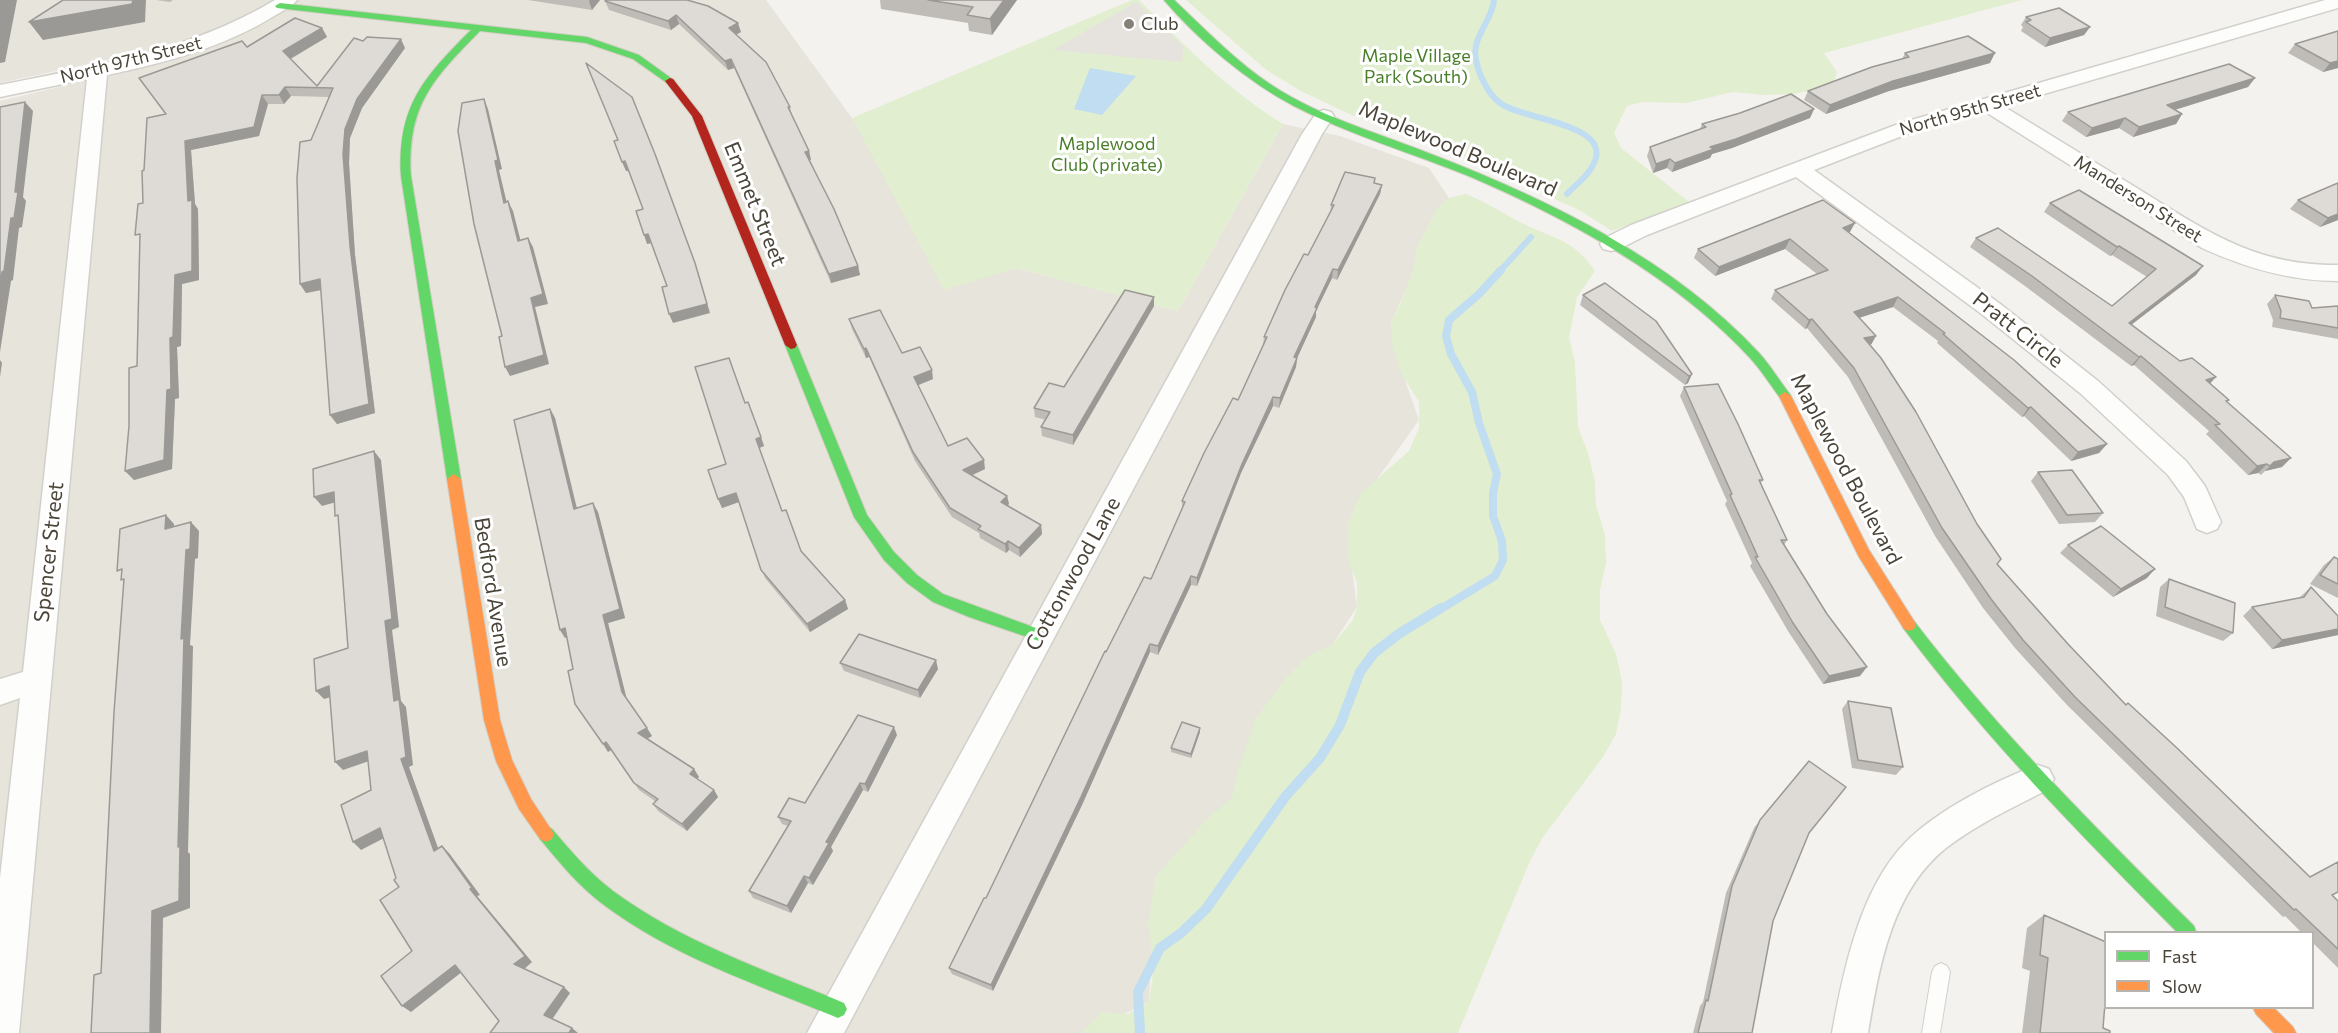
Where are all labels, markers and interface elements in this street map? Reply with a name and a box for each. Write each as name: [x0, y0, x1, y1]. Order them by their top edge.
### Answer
place label: Club: [1141, 13, 1179, 35]
marker: Club: [1122, 17, 1136, 31]
street label: North 97th Street: [58, 32, 204, 88]
park label: Maple Village Park (South): [1361, 45, 1471, 88]
street label: North 95th Street: [1897, 80, 2043, 140]
street label: Maplewood Boulevard: [1355, 96, 1561, 202]
park label: Maplewood Club (private): [1051, 133, 1163, 176]
street label: Emmet Street: [719, 138, 791, 270]
street label: Manderson Street: [2070, 151, 2206, 247]
street label: Pratt Circle: [1968, 287, 2068, 373]
street label: Maplewood Boulevard: [1785, 369, 1907, 569]
street label: Spencer Street: [29, 481, 69, 623]
street label: Cottonwood Lane: [1020, 493, 1126, 655]
street label: Bedford Avenue: [469, 515, 517, 669]
legend: [2104, 931, 2314, 1009]
text: Fast: [2162, 945, 2197, 967]
text: Slow: [2162, 975, 2202, 997]

